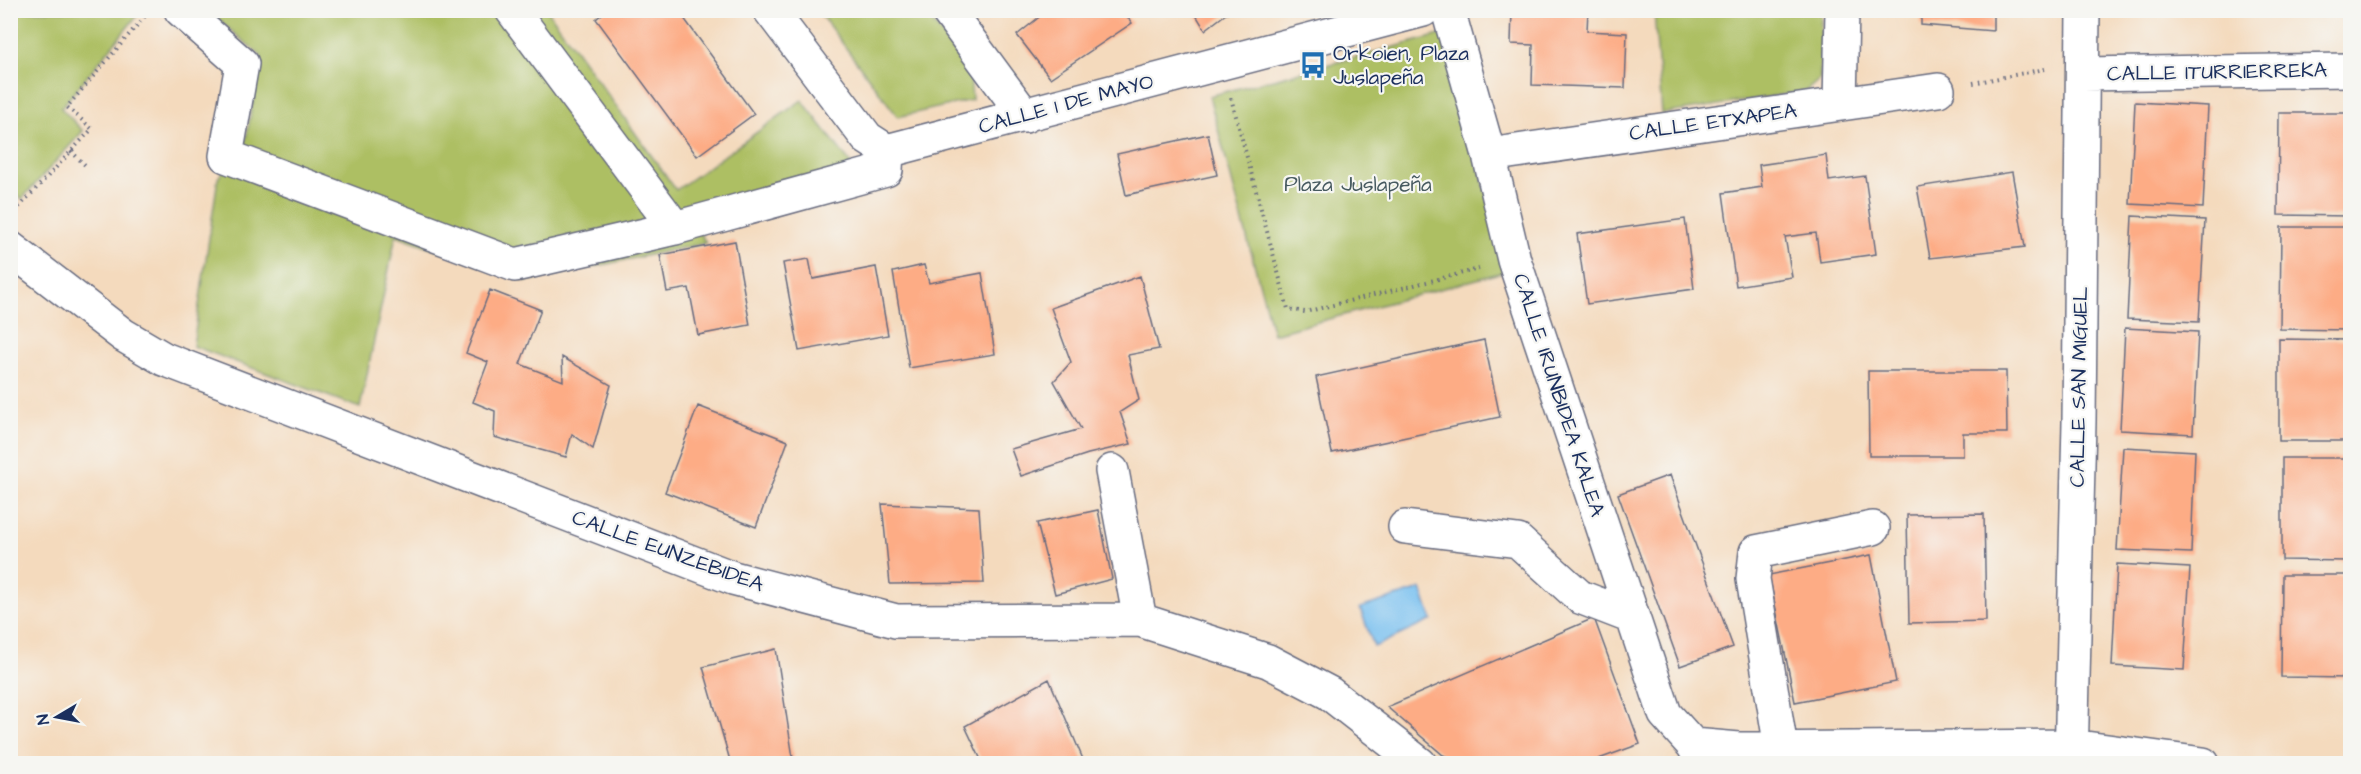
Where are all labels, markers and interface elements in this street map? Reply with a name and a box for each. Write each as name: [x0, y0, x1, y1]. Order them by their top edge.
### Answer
place label: Orkoien, Plaza Juslapeña: [1333, 39, 1469, 93]
bus stop icon: Orkoien, Plaza Juslapeña: [1298, 50, 1328, 80]
street label: CALLE ITURRIERREKA: [2107, 56, 2328, 88]
street label: CALLE 1 DE MAYO: [975, 67, 1157, 141]
street label: CALLE ETXAPEA: [1627, 96, 1799, 148]
park label: Plaza Juslapeña: [1284, 170, 1432, 200]
street label: CALLE IRUNBIDEA KALEA: [1506, 270, 1612, 521]
street label: CALLE SAN MIGUEL: [2063, 286, 2095, 488]
street label: CALLE EUNZEBIDEA: [568, 503, 768, 599]
north arrow: [27, 687, 87, 747]
text: N: [32, 713, 55, 726]

